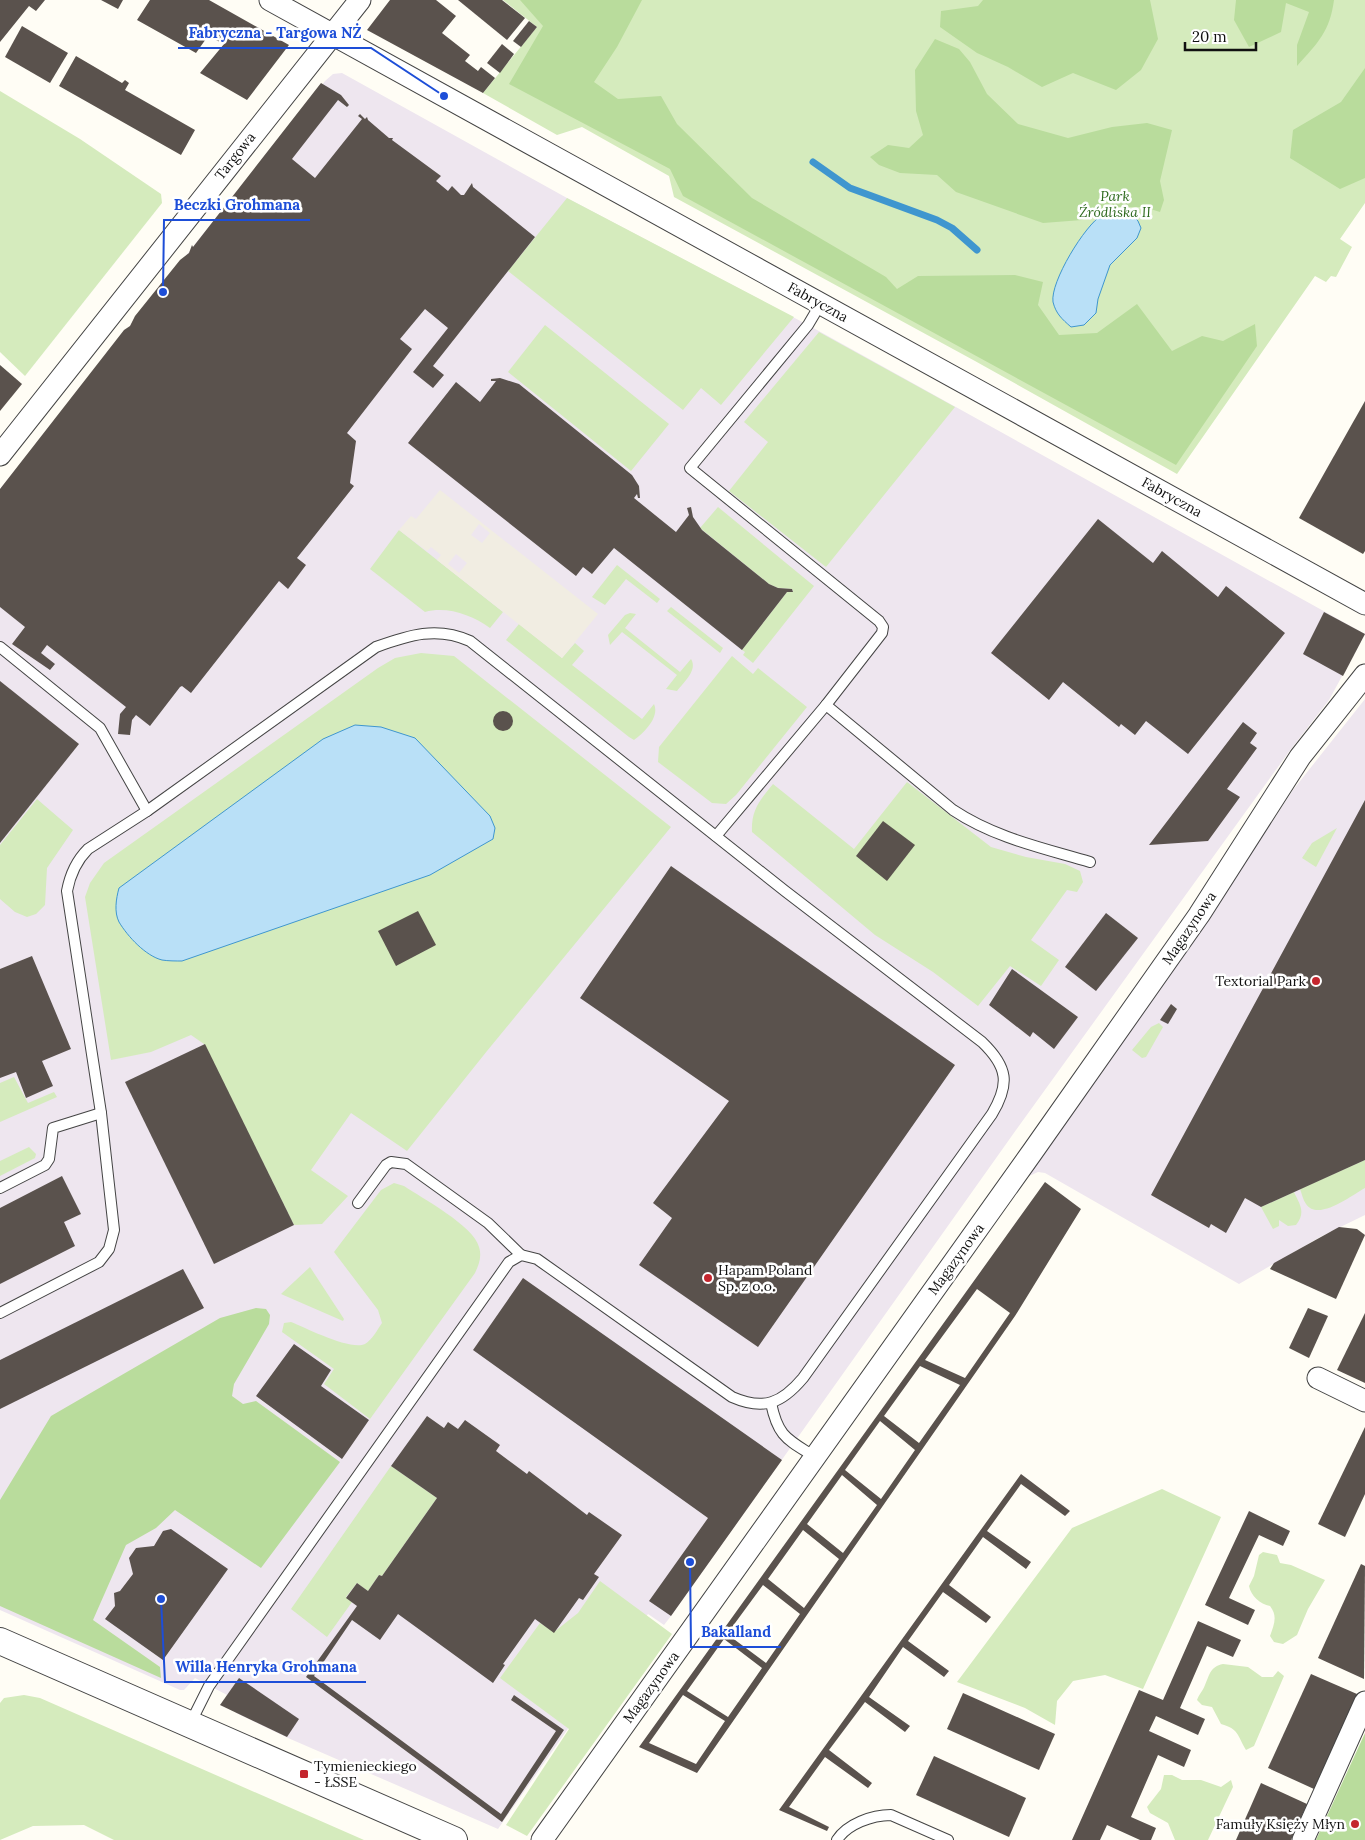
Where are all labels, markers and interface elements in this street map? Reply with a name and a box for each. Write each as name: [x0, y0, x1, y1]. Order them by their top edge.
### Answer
callout: Fabryczna - Targowa NŻ: [178, 18, 371, 48]
scale bar: [1185, 20, 1256, 52]
text: Fabryczna - Targowa NŻ: [188, 23, 362, 42]
text: 20 m: [1192, 27, 1227, 46]
street label: Targowa: [211, 128, 259, 184]
park label: Park Źródliska II: [1079, 187, 1151, 221]
callout: Beczki Grohmana: [164, 190, 310, 220]
text: Beczki Grohmana: [174, 195, 300, 214]
street label: Fabryczna: [785, 278, 851, 326]
street label: Fabryczna: [1139, 473, 1205, 521]
street label: Magazynowa: [1158, 888, 1220, 968]
place label: Textorial Park: [1215, 972, 1306, 990]
marker: Textorial Park: [1310, 975, 1322, 987]
street label: Magazynowa: [924, 1220, 988, 1298]
place label: Hapam Poland Sp. z o.o.: [718, 1261, 812, 1295]
marker: Hapam Poland Sp. z o.o.: [702, 1272, 714, 1284]
callout: Bakalland: [691, 1617, 781, 1647]
text: Bakalland: [701, 1622, 771, 1641]
street label: Magazynowa: [619, 1648, 683, 1726]
callout: Willa Henryka Grohmana: [165, 1652, 366, 1682]
text: Willa Henryka Grohmana: [175, 1657, 357, 1676]
place label: Tymienieckiego - ŁSSE: [314, 1757, 417, 1791]
marker: Tymienieckiego - ŁSSE: [298, 1768, 310, 1780]
place label: Famuły Księży Młyn: [1216, 1815, 1345, 1833]
marker: Famuły Księży Młyn: [1349, 1818, 1361, 1830]

